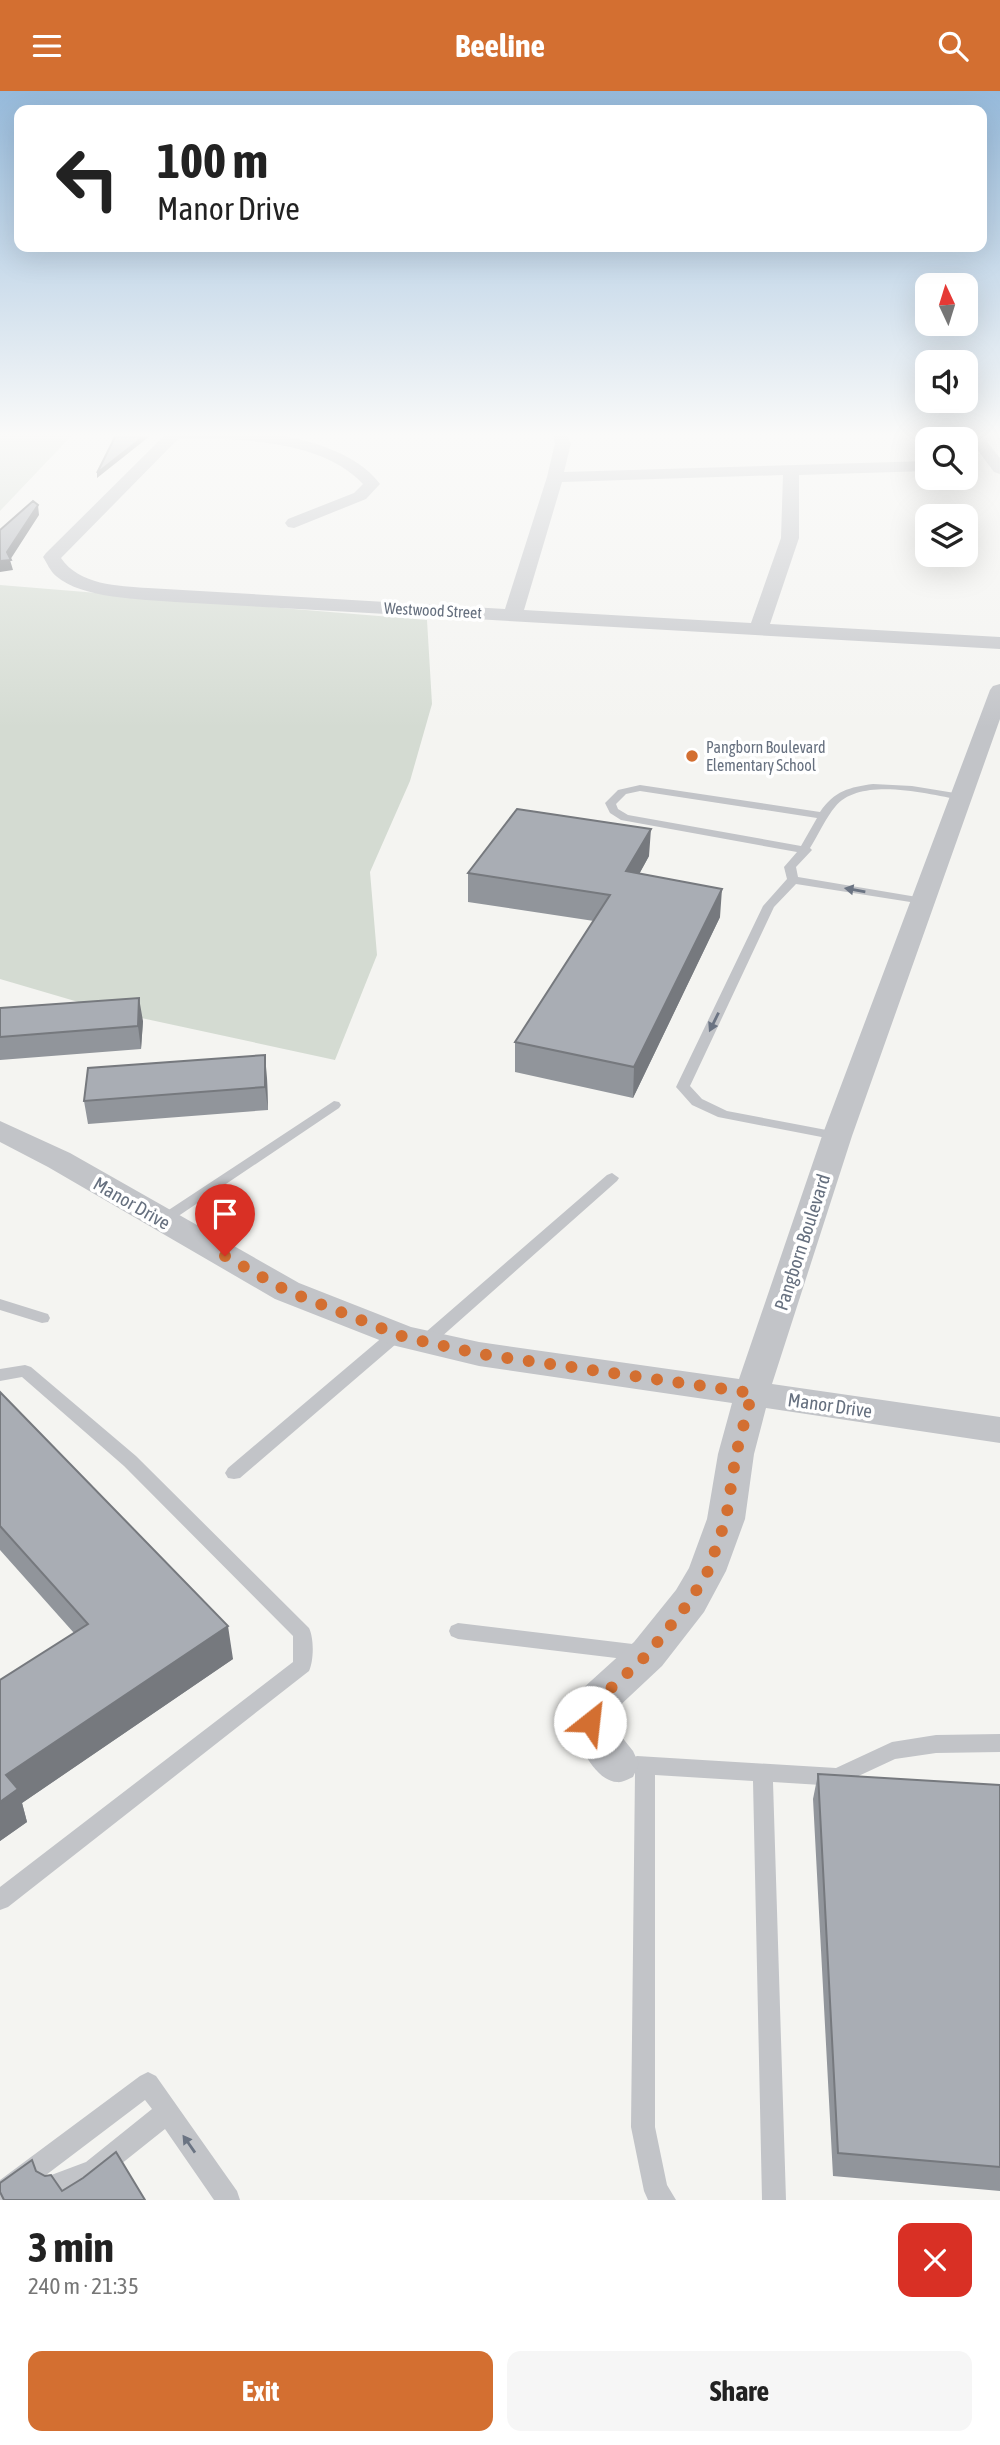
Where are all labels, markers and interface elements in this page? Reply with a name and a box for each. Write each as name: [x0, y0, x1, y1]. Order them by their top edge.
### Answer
icon: menu: [28, 27, 66, 65]
text: Beeline: [455, 27, 545, 64]
icon: search: [934, 27, 972, 65]
text: 100 m: [157, 132, 268, 188]
icon: left: [42, 133, 133, 224]
text: Manor Drive: [157, 190, 300, 227]
north arrow: [915, 273, 978, 336]
map controls: [915, 273, 978, 567]
button: sound: [915, 350, 978, 413]
button: search: [915, 427, 978, 490]
button: layers: [915, 504, 978, 567]
street label: Westwood Street: [384, 598, 483, 622]
place label: Pangborn Boulevard Elementary School: [706, 738, 826, 775]
marker: Pangborn Boulevard Elementary School: [684, 748, 700, 764]
one-way arrow: [844, 884, 866, 895]
one-way arrow: [708, 1012, 719, 1032]
street label: Pangborn Boulevard: [770, 1171, 834, 1313]
street label: Manor Drive: [90, 1172, 174, 1234]
pin: [195, 1184, 255, 1256]
icon: arrive: [206, 1195, 244, 1233]
street label: Manor Drive: [786, 1388, 874, 1422]
position arrow: [553, 1685, 627, 1759]
one-way arrow: [182, 2135, 196, 2153]
text: 3 min: [28, 2223, 114, 2271]
button: close: [898, 2223, 972, 2297]
text: 240 m · 21:35: [28, 2273, 139, 2299]
button: Exit: [28, 2351, 493, 2431]
button: Share: [507, 2351, 972, 2431]

